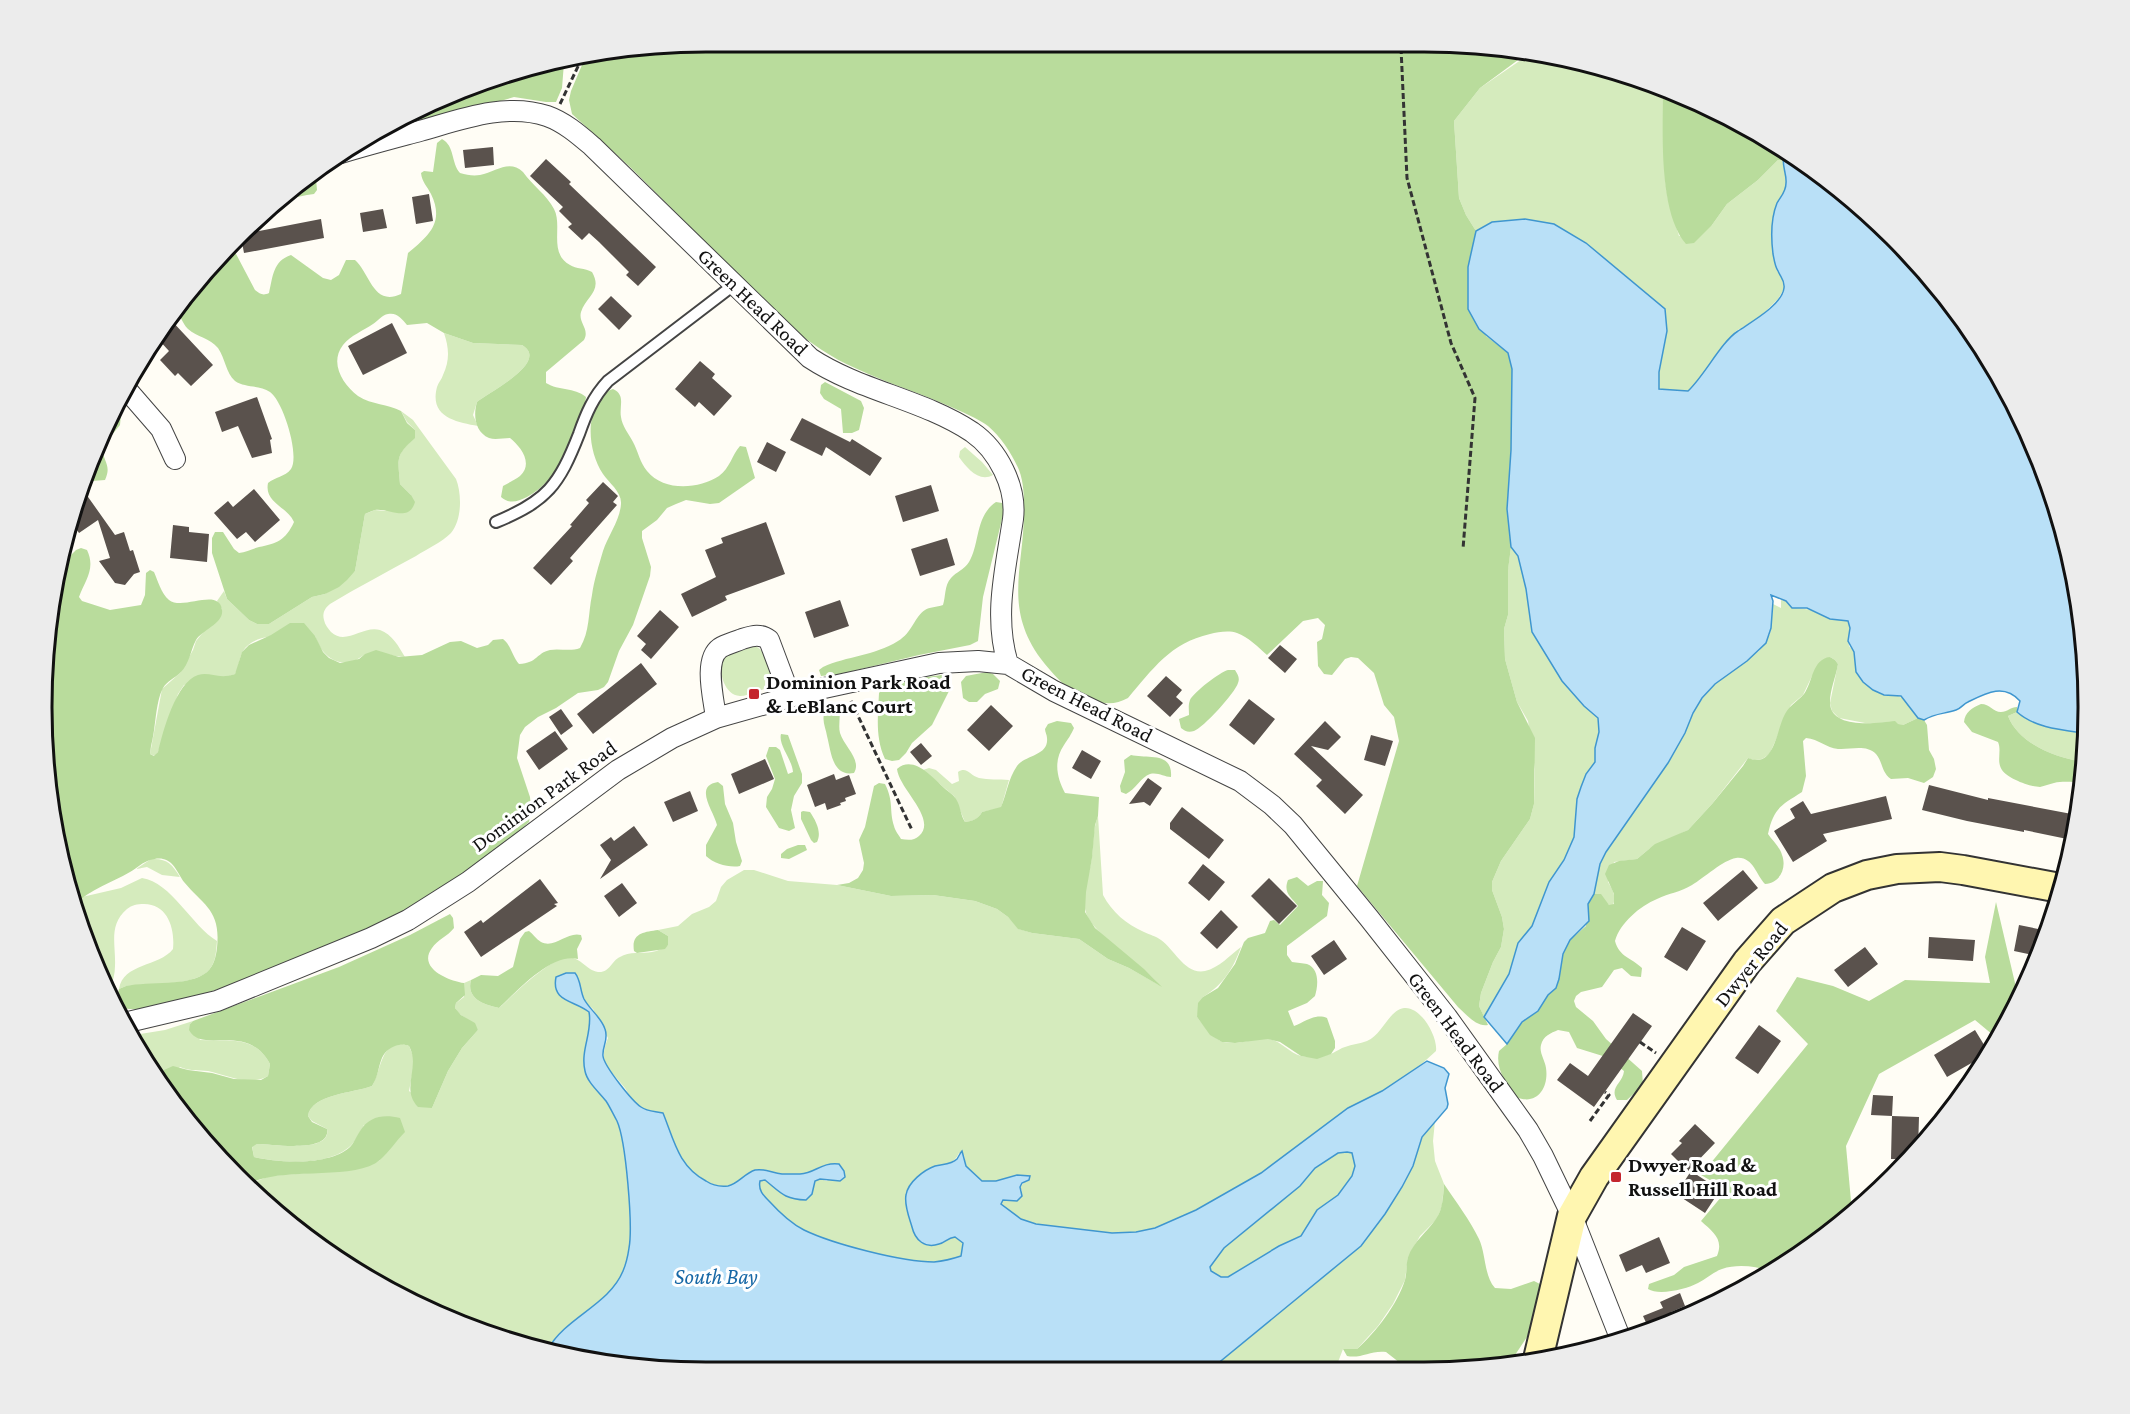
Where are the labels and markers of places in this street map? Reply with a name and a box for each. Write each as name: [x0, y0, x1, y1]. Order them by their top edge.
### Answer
place label: Dominion Park Road & LeBlanc Court: [766, 670, 951, 718]
marker: Dominion Park Road & LeBlanc Court: [747, 687, 761, 701]
place label: Dwyer Road & Russell Hill Road: [1628, 1153, 1778, 1201]
marker: Dwyer Road & Russell Hill Road: [1609, 1170, 1623, 1184]

